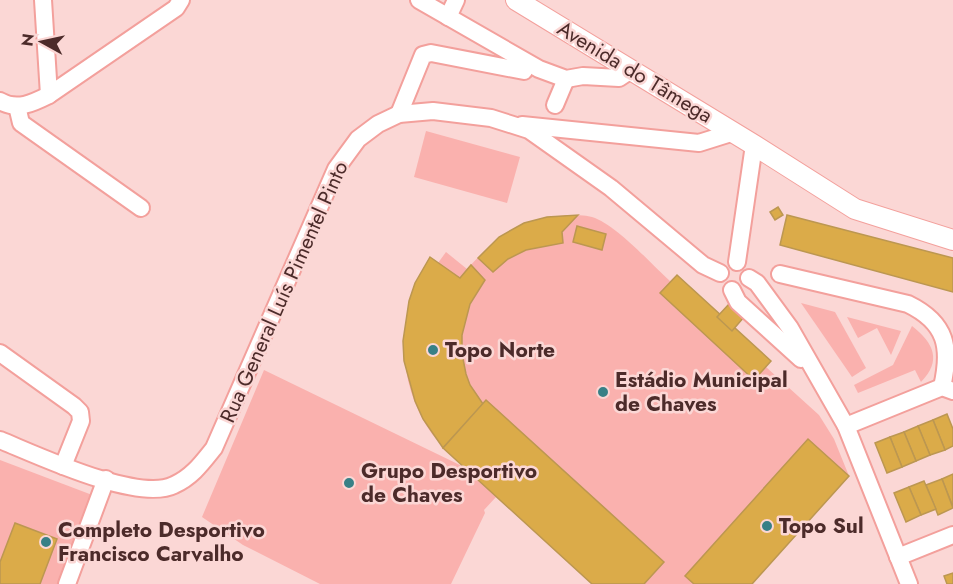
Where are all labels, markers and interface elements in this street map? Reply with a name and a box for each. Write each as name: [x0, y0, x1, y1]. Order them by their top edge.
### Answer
north arrow: [12, 12, 72, 72]
street label: Avenida do Tâmega: [552, 14, 718, 130]
text: N: [15, 32, 40, 48]
street label: Rua General Luís Pimentel Pinto: [213, 156, 355, 428]
place label: Topo Norte: [445, 335, 555, 365]
marker: Topo Norte: [426, 343, 440, 357]
place label: Estádio Municipal de Chaves: [615, 365, 788, 419]
marker: Estádio Municipal de Chaves: [596, 385, 610, 399]
place label: Grupo Desportivo de Chaves: [361, 456, 537, 510]
marker: Grupo Desportivo de Chaves: [342, 476, 356, 490]
place label: Topo Sul: [779, 511, 864, 541]
place label: Completo Desportivo Francisco Carvalho: [58, 515, 265, 569]
marker: Topo Sul: [760, 519, 774, 533]
marker: Completo Desportivo Francisco Carvalho: [39, 535, 53, 549]

